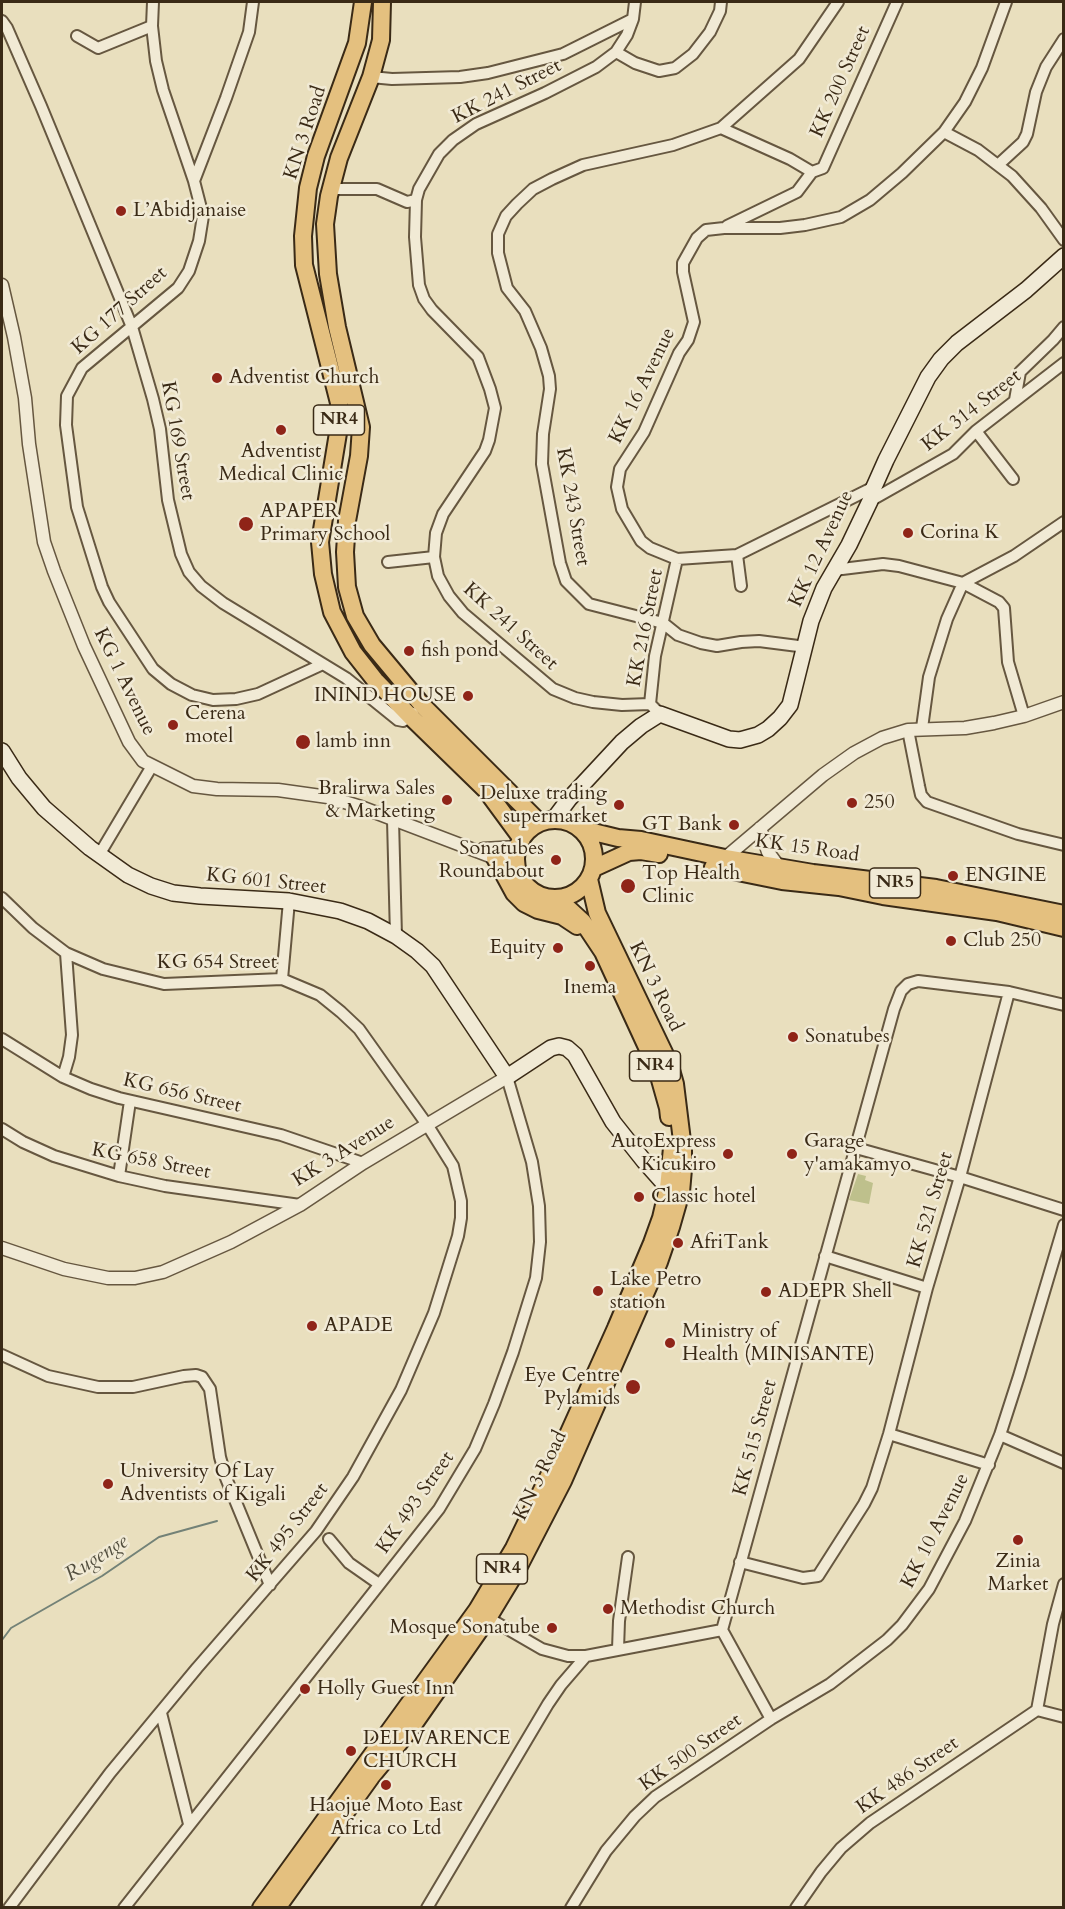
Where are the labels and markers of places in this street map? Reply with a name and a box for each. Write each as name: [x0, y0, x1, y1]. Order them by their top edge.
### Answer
place label: L’Abidjanaise: [133, 199, 246, 223]
marker: L’Abidjanaise: [114, 204, 128, 218]
place label: Adventist Church: [229, 366, 379, 390]
marker: Adventist Church: [210, 371, 224, 385]
marker: Adventist Medical Clinic: [274, 423, 288, 437]
place label: Adventist Medical Clinic: [219, 440, 343, 487]
place label: APAPER Primary School: [260, 500, 390, 547]
marker: APAPER Primary School: [237, 515, 255, 533]
place label: Corina K: [920, 521, 999, 545]
marker: Corina K: [901, 526, 915, 540]
place label: fish pond: [421, 639, 499, 663]
marker: fish pond: [402, 644, 416, 658]
place label: ININD HOUSE: [314, 684, 456, 708]
marker: ININD HOUSE: [461, 689, 475, 703]
place label: Cerena motel: [185, 702, 246, 749]
marker: Cerena motel: [166, 718, 180, 732]
place label: lamb inn: [316, 730, 391, 754]
marker: lamb inn: [294, 733, 312, 751]
place label: Bralirwa Sales & Marketing: [318, 777, 435, 824]
place label: Deluxe trading supermarket: [480, 782, 607, 829]
place label: 250: [864, 791, 895, 815]
marker: Bralirwa Sales & Marketing: [440, 793, 454, 807]
marker: 250: [845, 796, 859, 810]
marker: Deluxe trading supermarket: [612, 798, 626, 812]
place label: GT Bank: [642, 813, 722, 837]
marker: GT Bank: [727, 818, 741, 832]
place label: Sonatubes Roundabout: [439, 837, 544, 884]
marker: Sonatubes Roundabout: [549, 853, 563, 867]
place label: Top Health Clinic: [642, 862, 740, 909]
place label: ENGINE: [965, 864, 1046, 888]
marker: ENGINE: [946, 869, 960, 883]
marker: Top Health Clinic: [619, 877, 637, 895]
place label: Club 250: [963, 929, 1041, 953]
marker: Club 250: [944, 934, 958, 948]
place label: Equity: [489, 936, 546, 960]
marker: Equity: [551, 941, 565, 955]
marker: Inema: [583, 959, 597, 973]
place label: Inema: [564, 976, 616, 1000]
place label: Sonatubes: [805, 1025, 890, 1049]
marker: Sonatubes: [786, 1030, 800, 1044]
place label: AutoExpress Kicukiro: [611, 1130, 716, 1177]
place label: Garage y'amakamyo: [804, 1130, 911, 1177]
marker: AutoExpress Kicukiro: [721, 1147, 735, 1161]
marker: Garage y'amakamyo: [785, 1147, 799, 1161]
place label: Classic hotel: [651, 1185, 756, 1209]
marker: Classic hotel: [632, 1190, 646, 1204]
place label: AfriTank: [690, 1231, 769, 1255]
marker: AfriTank: [671, 1236, 685, 1250]
place label: Lake Petro station: [610, 1268, 701, 1315]
place label: ADEPR Shell: [778, 1280, 892, 1304]
marker: Lake Petro station: [591, 1284, 605, 1298]
marker: ADEPR Shell: [759, 1285, 773, 1299]
place label: APADE: [324, 1314, 393, 1338]
marker: APADE: [305, 1319, 319, 1333]
place label: Ministry of Health (MINISANTE): [682, 1320, 875, 1367]
marker: Ministry of Health (MINISANTE): [663, 1336, 677, 1350]
place label: Eye Centre Pylamids: [524, 1364, 620, 1411]
marker: Eye Centre Pylamids: [624, 1378, 642, 1396]
place label: University Of Lay Adventists of Kigali: [120, 1460, 286, 1507]
marker: University Of Lay Adventists of Kigali: [101, 1477, 115, 1491]
marker: Zinia Market: [1011, 1533, 1025, 1547]
place label: Zinia Market: [988, 1550, 1048, 1597]
place label: Methodist Church: [620, 1597, 775, 1621]
marker: Methodist Church: [601, 1602, 615, 1616]
place label: Mosque Sonatube: [390, 1616, 540, 1640]
marker: Mosque Sonatube: [545, 1621, 559, 1635]
place label: Holly Guest Inn: [317, 1677, 454, 1701]
marker: Holly Guest Inn: [298, 1682, 312, 1696]
place label: DELIVARENCE CHURCH: [363, 1727, 510, 1774]
marker: DELIVARENCE CHURCH: [344, 1744, 358, 1758]
marker: Haojue Moto East Africa co Ltd: [379, 1778, 393, 1792]
place label: Haojue Moto East Africa co Ltd: [309, 1794, 463, 1841]

